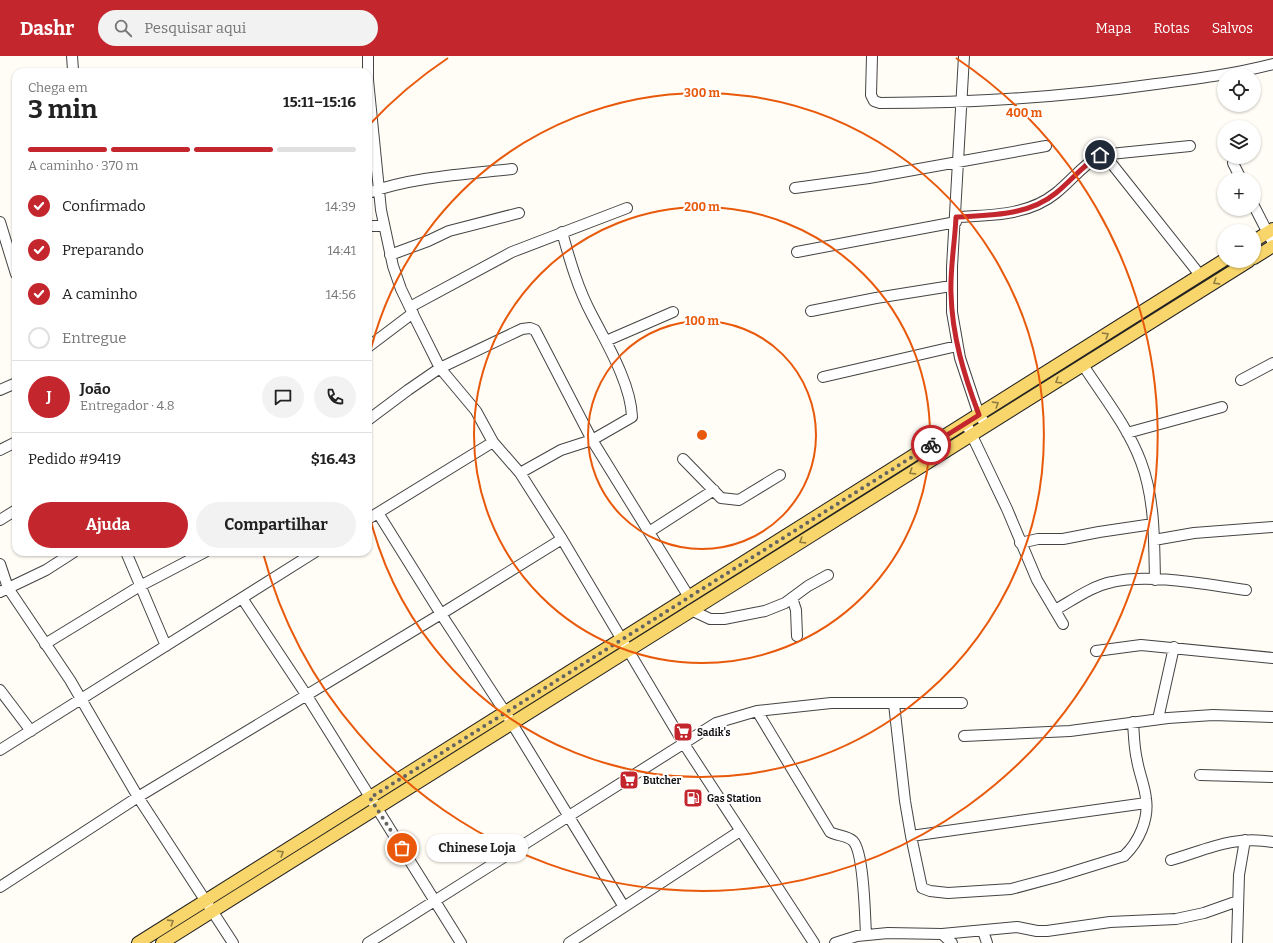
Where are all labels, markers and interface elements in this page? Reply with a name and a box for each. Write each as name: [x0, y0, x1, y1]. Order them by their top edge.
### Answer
search box: [98, 10, 378, 46]
text: Dashr: [20, 17, 74, 40]
icon: search: [112, 17, 134, 39]
text: Pesquisar aqui: [144, 19, 246, 37]
text: Mapa: [1095, 20, 1131, 37]
text: Rotas: [1153, 20, 1190, 37]
text: Salvos: [1212, 20, 1253, 37]
map controls: [1217, 68, 1261, 268]
button: locate: [1217, 68, 1261, 112]
text: Chega em: [28, 80, 88, 95]
text: 300 m: [684, 86, 720, 100]
text: 15:11–15:16: [283, 93, 356, 111]
text: 3 min: [28, 94, 97, 125]
text: 400 m: [1006, 106, 1043, 120]
button: layers: [1217, 120, 1261, 164]
pin: [1083, 138, 1117, 172]
icon: home: [1089, 144, 1111, 166]
text: A caminho · 370 m: [28, 158, 138, 173]
button: +: [1217, 172, 1261, 216]
icon: check: [28, 195, 50, 217]
text: Confirmado: [62, 197, 146, 215]
text: 14:39: [325, 199, 356, 214]
text: 200 m: [684, 200, 720, 214]
button: −: [1217, 224, 1261, 268]
icon: check: [28, 239, 50, 261]
text: Preparando: [62, 241, 144, 259]
text: 14:41: [328, 243, 356, 258]
one-way arrow: [1213, 277, 1220, 284]
icon: check: [28, 283, 50, 305]
text: A caminho: [62, 285, 138, 303]
text: 14:56: [326, 287, 356, 302]
text: 100 m: [685, 314, 720, 328]
text: Entregue: [62, 329, 126, 347]
one-way arrow: [1102, 332, 1109, 340]
button: chat: [262, 376, 304, 418]
button: phone: [314, 376, 356, 418]
one-way arrow: [1055, 376, 1062, 384]
text: João: [80, 380, 111, 398]
text: J: [46, 388, 52, 406]
text: Entregador · 4.8: [80, 398, 175, 413]
one-way arrow: [992, 402, 999, 409]
courier: [911, 425, 951, 465]
centre of rings: [695, 428, 709, 442]
icon: bike: [920, 434, 942, 456]
text: Pedido #9419: [28, 450, 121, 468]
text: $16.43: [311, 450, 356, 468]
one-way arrow: [910, 467, 917, 474]
button: Ajuda: [28, 502, 188, 548]
button: Compartilhar: [196, 502, 356, 548]
one-way arrow: [799, 536, 806, 544]
supermarket icon: Sadik's: [672, 721, 694, 743]
place label: Sadik's: [697, 727, 731, 739]
supermarket icon: Butcher: [618, 769, 640, 791]
place label: Butcher: [643, 775, 681, 787]
fuel station icon: Gas Station: [682, 787, 704, 809]
place label: Gas Station: [707, 793, 762, 805]
pin: [385, 831, 419, 865]
callout: Chinese Loja: [426, 834, 528, 862]
icon: bag: [391, 837, 413, 859]
text: Chinese Loja: [438, 840, 516, 855]
one-way arrow: [277, 851, 284, 858]
one-way arrow: [167, 920, 174, 927]

